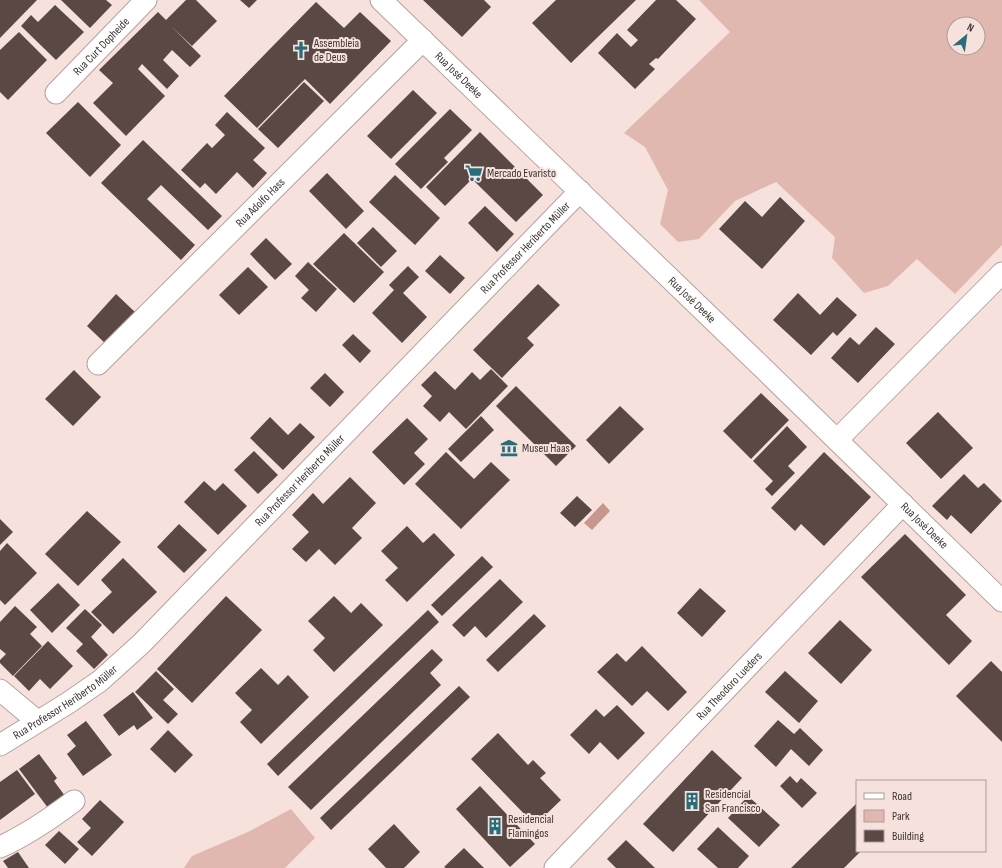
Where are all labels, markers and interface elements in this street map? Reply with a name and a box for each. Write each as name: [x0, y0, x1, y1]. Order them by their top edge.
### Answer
street label: Rua Curt Dopheide: [70, 14, 133, 78]
north arrow: [946, 16, 986, 56]
text: N: [965, 21, 976, 35]
place label: Assembleia de Deus: [313, 36, 359, 65]
church icon: Assembleia de Deus: [291, 40, 311, 60]
street label: Rua José Deeke: [432, 49, 486, 101]
supermarket icon: Mercado Evaristo: [464, 163, 484, 183]
place label: Mercado Evaristo: [487, 166, 556, 181]
street label: Rua Adolfo Hass: [232, 175, 288, 230]
street label: Rua Professor Heriberto Müller: [477, 198, 574, 297]
street label: Rua José Deeke: [665, 273, 719, 326]
street label: Rua Professor Heriberto Müller: [252, 431, 348, 530]
museum icon: Museu Haas: [499, 438, 519, 458]
place label: Museu Haas: [522, 441, 570, 456]
street label: Rua José Deeke: [898, 499, 952, 552]
street label: Rua Theodoro Lueders: [693, 649, 765, 723]
street label: Rua Professor Heriberto Müller: [10, 661, 121, 743]
legend: [856, 780, 986, 852]
place label: Residencial San Francisco: [705, 787, 760, 816]
text: Road: [892, 789, 912, 804]
building icon: Residencial San Francisco: [682, 791, 702, 811]
text: Park: [892, 809, 910, 824]
place label: Residencial Flamingos: [508, 812, 554, 841]
building icon: Residencial Flamingos: [485, 816, 505, 836]
text: Building: [892, 829, 924, 844]

